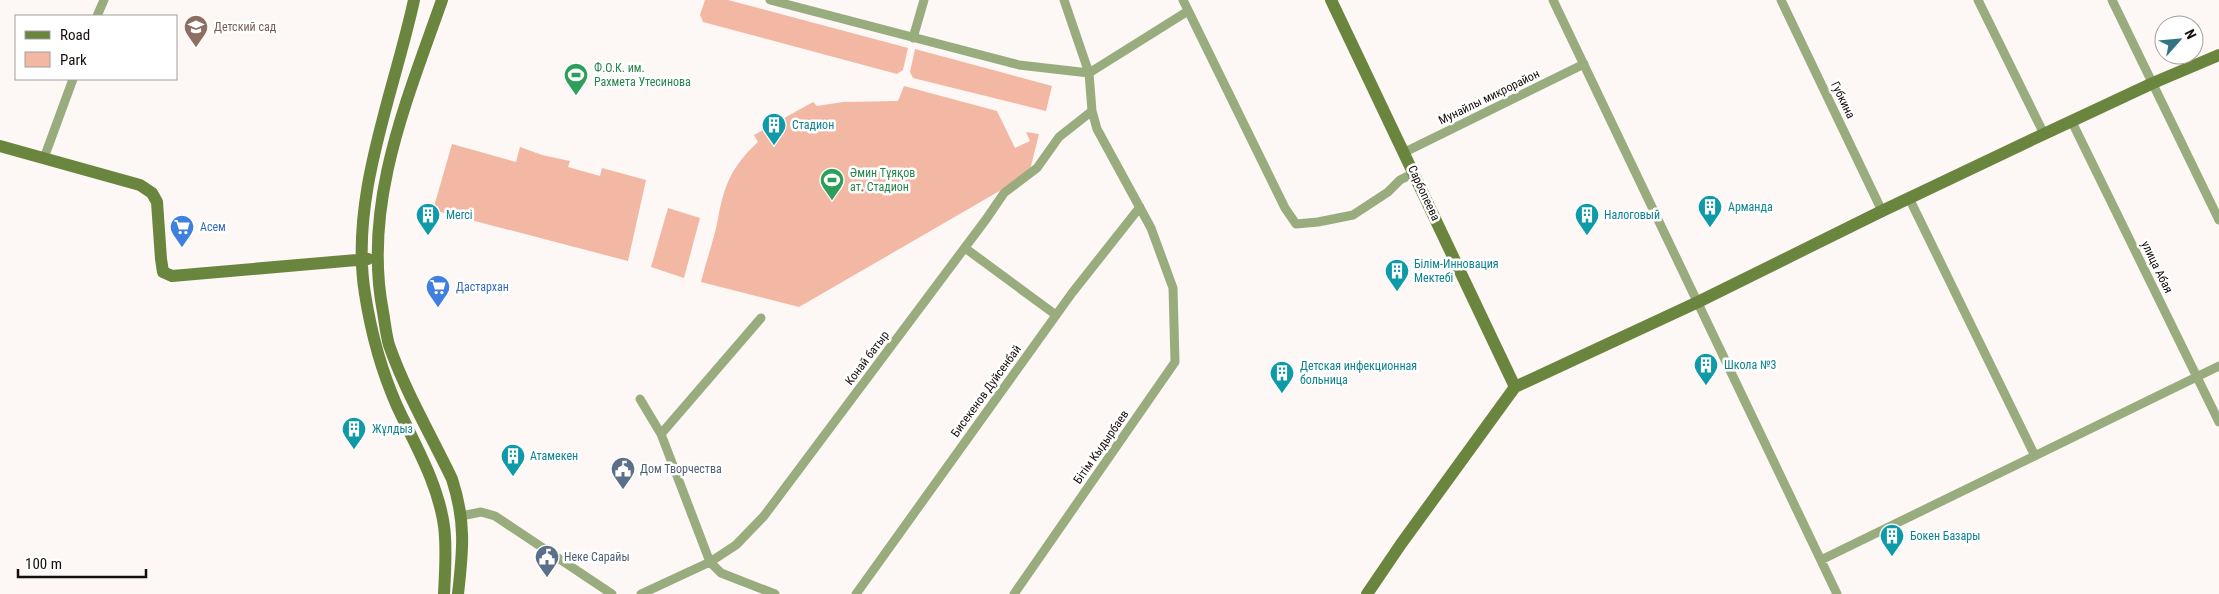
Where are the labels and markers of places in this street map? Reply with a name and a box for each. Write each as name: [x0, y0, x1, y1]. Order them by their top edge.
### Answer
school or university icon: Детский сад: [183, 14, 209, 48]
place label: Детский сад: [214, 20, 277, 34]
place label: Ф.О.К. им. Рахмета Утесинова: [594, 61, 691, 89]
sports icon: Ф.О.К. им. Рахмета Утесинова: [563, 62, 589, 96]
building icon: Стадион: [761, 112, 787, 146]
place label: Стадион: [792, 118, 834, 132]
place label: Әмин Тұяқов ат. Стадион: [850, 166, 915, 194]
sports icon: Әмин Тұяқов ат. Стадион: [819, 167, 845, 201]
building icon: Арманда: [1697, 194, 1723, 228]
place label: Арманда: [1728, 200, 1773, 214]
building icon: Merci: [415, 202, 441, 236]
building icon: Налоговый: [1574, 202, 1600, 236]
place label: Merci: [446, 208, 473, 222]
place label: Налоговый: [1604, 208, 1660, 222]
supermarket icon: Асем: [169, 214, 195, 248]
place label: Асем: [200, 220, 226, 234]
place label: Білім-Инновация Мектебі: [1414, 257, 1499, 285]
building icon: Білім-Инновация Мектебі: [1384, 258, 1410, 292]
supermarket icon: Дастархан: [425, 274, 451, 308]
place label: Дастархан: [456, 280, 509, 294]
building icon: Школа №3: [1693, 352, 1719, 386]
place label: Школа №3: [1724, 358, 1777, 372]
place label: Детская инфекционная больница: [1300, 359, 1417, 387]
building icon: Детская инфекционная больница: [1269, 360, 1295, 394]
building icon: Жұлдыз: [341, 416, 367, 450]
place label: Жұлдыз: [372, 422, 413, 436]
building icon: Атамекен: [500, 443, 526, 477]
place label: Атамекен: [530, 449, 578, 463]
public building icon: Дом Творчества: [610, 456, 636, 490]
place label: Дом Творчества: [640, 462, 722, 476]
building icon: Бокен Базары: [1879, 523, 1905, 557]
place label: Бокен Базары: [1910, 529, 1980, 543]
public building icon: Неке Сарайы: [534, 544, 560, 578]
place label: Неке Сарайы: [564, 550, 630, 564]

